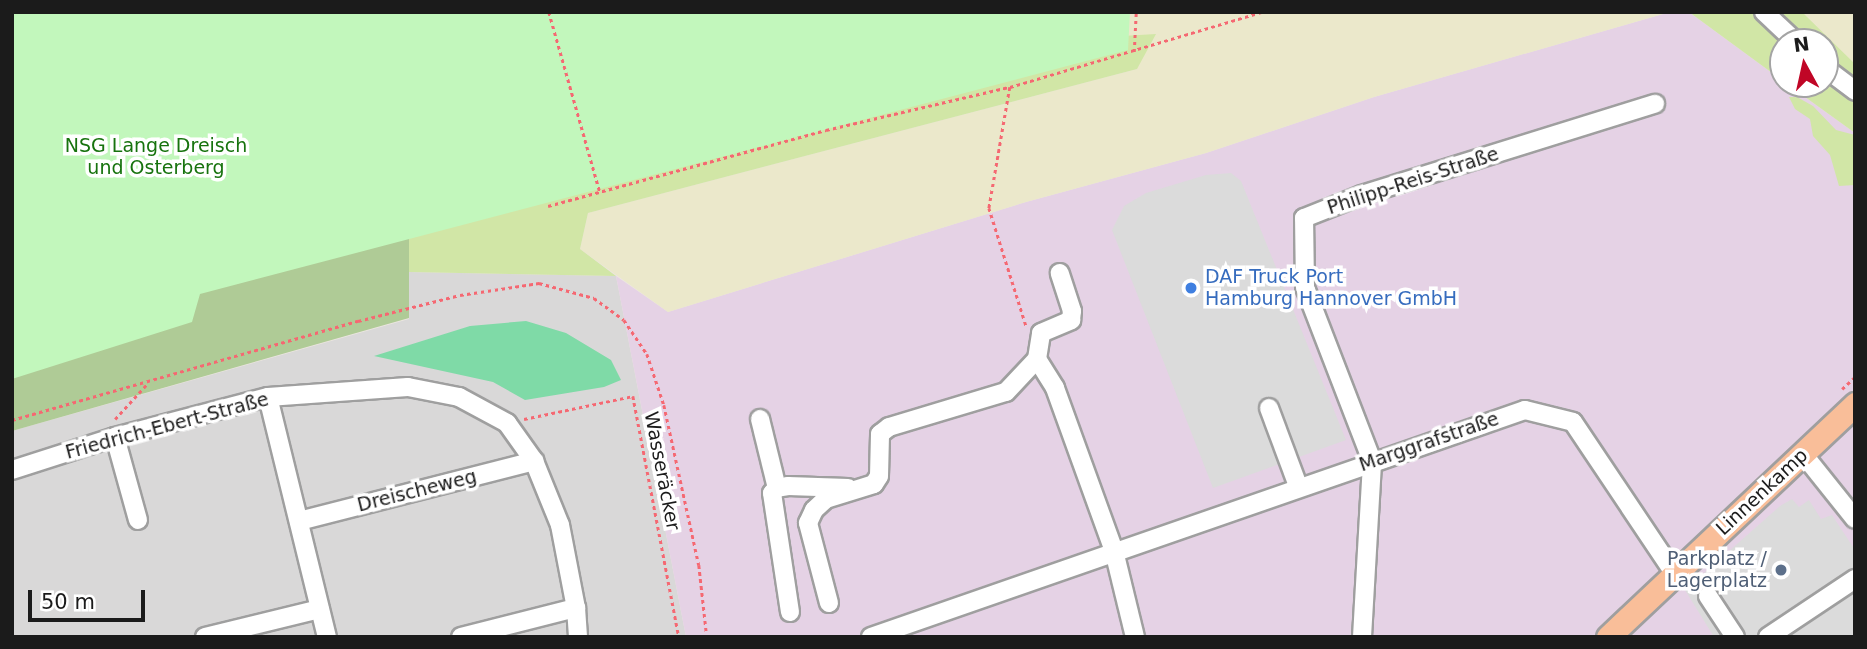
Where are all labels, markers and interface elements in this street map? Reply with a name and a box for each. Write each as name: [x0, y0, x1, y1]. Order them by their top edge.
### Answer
north arrow: [1769, 28, 1839, 98]
text: N: [1792, 32, 1811, 56]
park label: NSG Lange Dreisch und Osterberg: [65, 135, 247, 179]
street label: Philipp-Reis-Straße: [1324, 142, 1502, 220]
place label: DAF Truck Port Hamburg Hannover GmbH: [1205, 266, 1457, 310]
marker: DAF Truck Port Hamburg Hannover GmbH: [1183, 280, 1199, 296]
street label: Friedrich-Ebert-Straße: [63, 388, 271, 464]
street label: Marggrafstraße: [1356, 407, 1502, 477]
street label: Wasseräcker: [639, 410, 685, 532]
street label: Linnenkamp: [1712, 444, 1812, 540]
street label: Dreischeweg: [355, 465, 479, 517]
place label: Parkplatz / Lagerplatz: [1667, 548, 1767, 592]
marker: Parkplatz / Lagerplatz: [1773, 562, 1789, 578]
scale bar: [32, 576, 149, 620]
text: 50 m: [41, 590, 95, 614]

